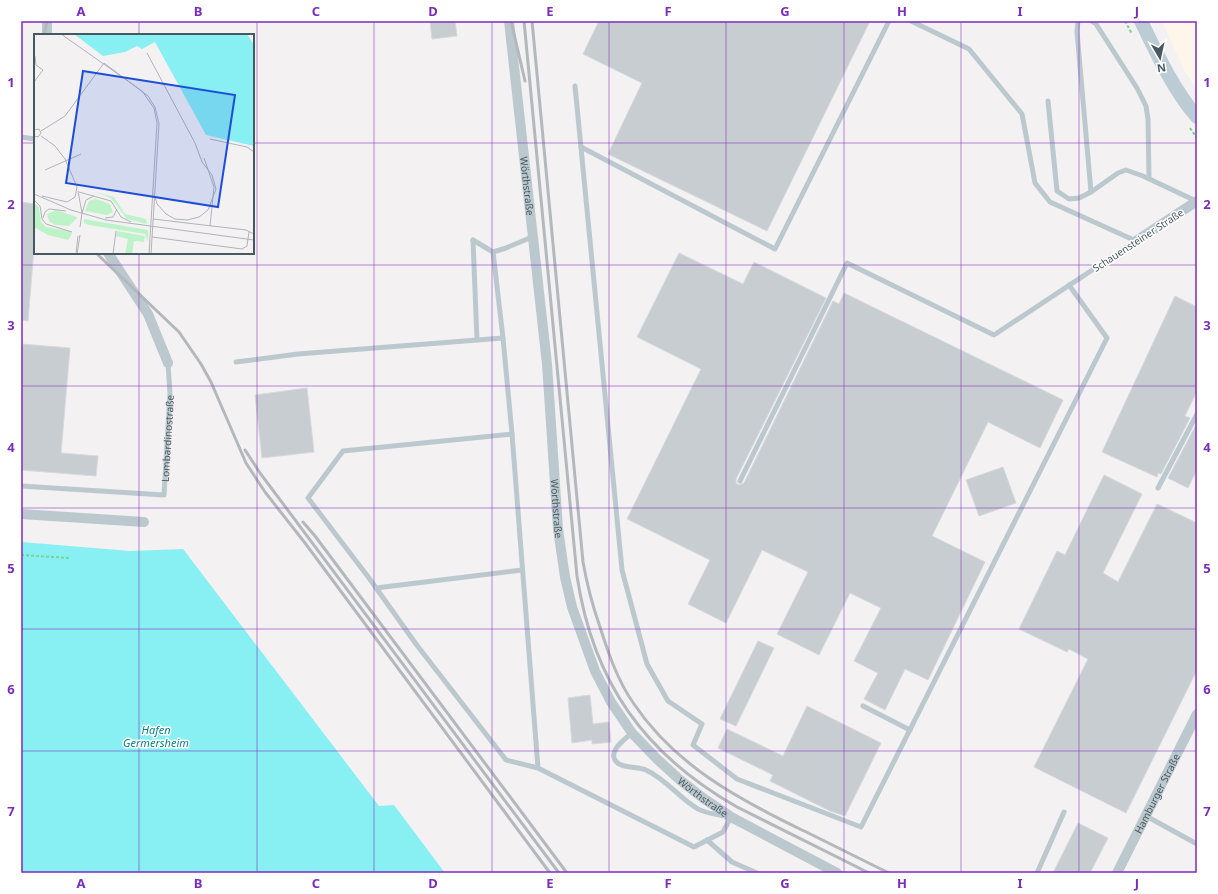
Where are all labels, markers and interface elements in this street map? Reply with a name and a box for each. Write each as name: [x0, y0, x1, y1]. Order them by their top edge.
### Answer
text: A: [77, 2, 86, 20]
text: B: [194, 2, 202, 20]
text: C: [312, 2, 320, 20]
text: D: [428, 2, 438, 20]
text: E: [546, 2, 554, 20]
text: F: [664, 2, 672, 20]
text: G: [780, 2, 790, 20]
text: H: [897, 2, 907, 20]
text: I: [1017, 2, 1023, 20]
text: J: [1134, 2, 1139, 20]
inset map: [34, 34, 254, 254]
north arrow: [1140, 38, 1180, 78]
text: N: [1156, 60, 1167, 76]
text: 1: [7, 73, 15, 91]
text: 1: [1203, 73, 1211, 91]
street label: Wörthstraße: [517, 156, 538, 216]
text: 2: [7, 195, 15, 213]
text: 2: [1203, 195, 1211, 213]
street label: Schauensteiner Straße: [1090, 205, 1186, 275]
text: 3: [7, 316, 15, 334]
text: 3: [1203, 316, 1211, 334]
street label: Lombardinostraße: [158, 394, 177, 482]
text: 4: [7, 438, 15, 456]
text: 4: [1203, 438, 1211, 456]
street label: Wörthstraße: [548, 479, 566, 539]
text: 5: [7, 559, 15, 577]
text: 5: [1203, 559, 1211, 577]
text: 6: [7, 680, 15, 698]
text: 6: [1203, 680, 1211, 698]
water label: Hafen Germersheim: [123, 722, 189, 750]
street label: Hamburger Straße: [1131, 751, 1183, 836]
street label: Wörthstraße: [675, 774, 731, 820]
text: 7: [7, 802, 15, 820]
text: 7: [1203, 802, 1211, 820]
text: A: [77, 874, 86, 892]
text: B: [194, 874, 202, 892]
text: C: [312, 874, 320, 892]
text: D: [428, 874, 438, 892]
text: E: [546, 874, 554, 892]
text: F: [664, 874, 672, 892]
text: G: [780, 874, 790, 892]
text: H: [897, 874, 907, 892]
text: I: [1017, 874, 1023, 892]
text: J: [1134, 874, 1139, 892]

